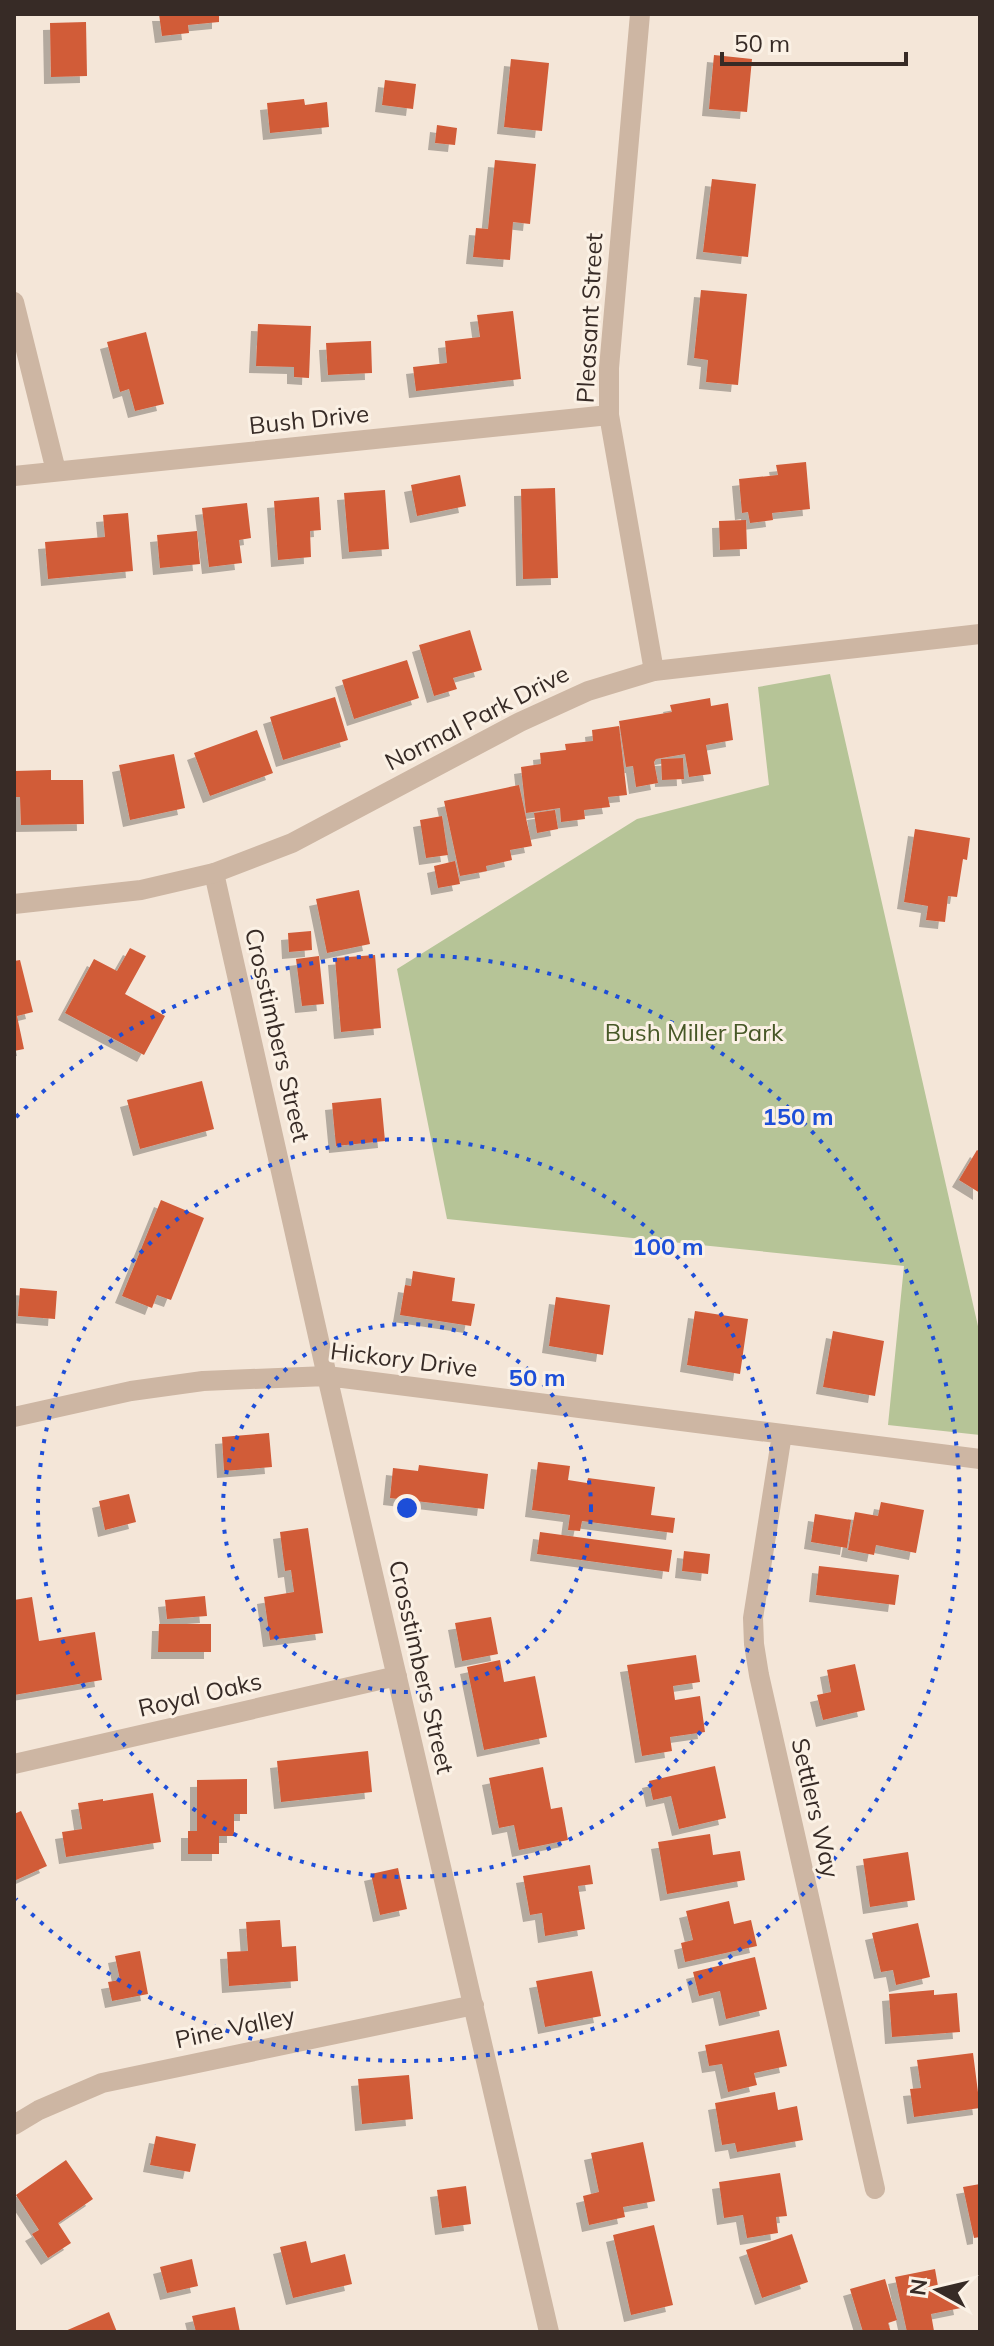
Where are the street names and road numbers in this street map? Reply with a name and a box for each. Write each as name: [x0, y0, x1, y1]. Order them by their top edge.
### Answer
street label: Pleasant Street: [570, 232, 608, 404]
street label: Bush Drive: [247, 398, 370, 440]
street label: Normal Park Drive: [379, 658, 574, 776]
street label: Crosstimbers Street: [239, 925, 317, 1144]
street label: Hickory Drive: [329, 1335, 479, 1383]
street label: Crosstimbers Street: [383, 1557, 461, 1776]
street label: Royal Oaks: [135, 1665, 264, 1723]
street label: Settlers Way: [785, 1735, 847, 1881]
street label: Pine Valley: [172, 2000, 298, 2054]

